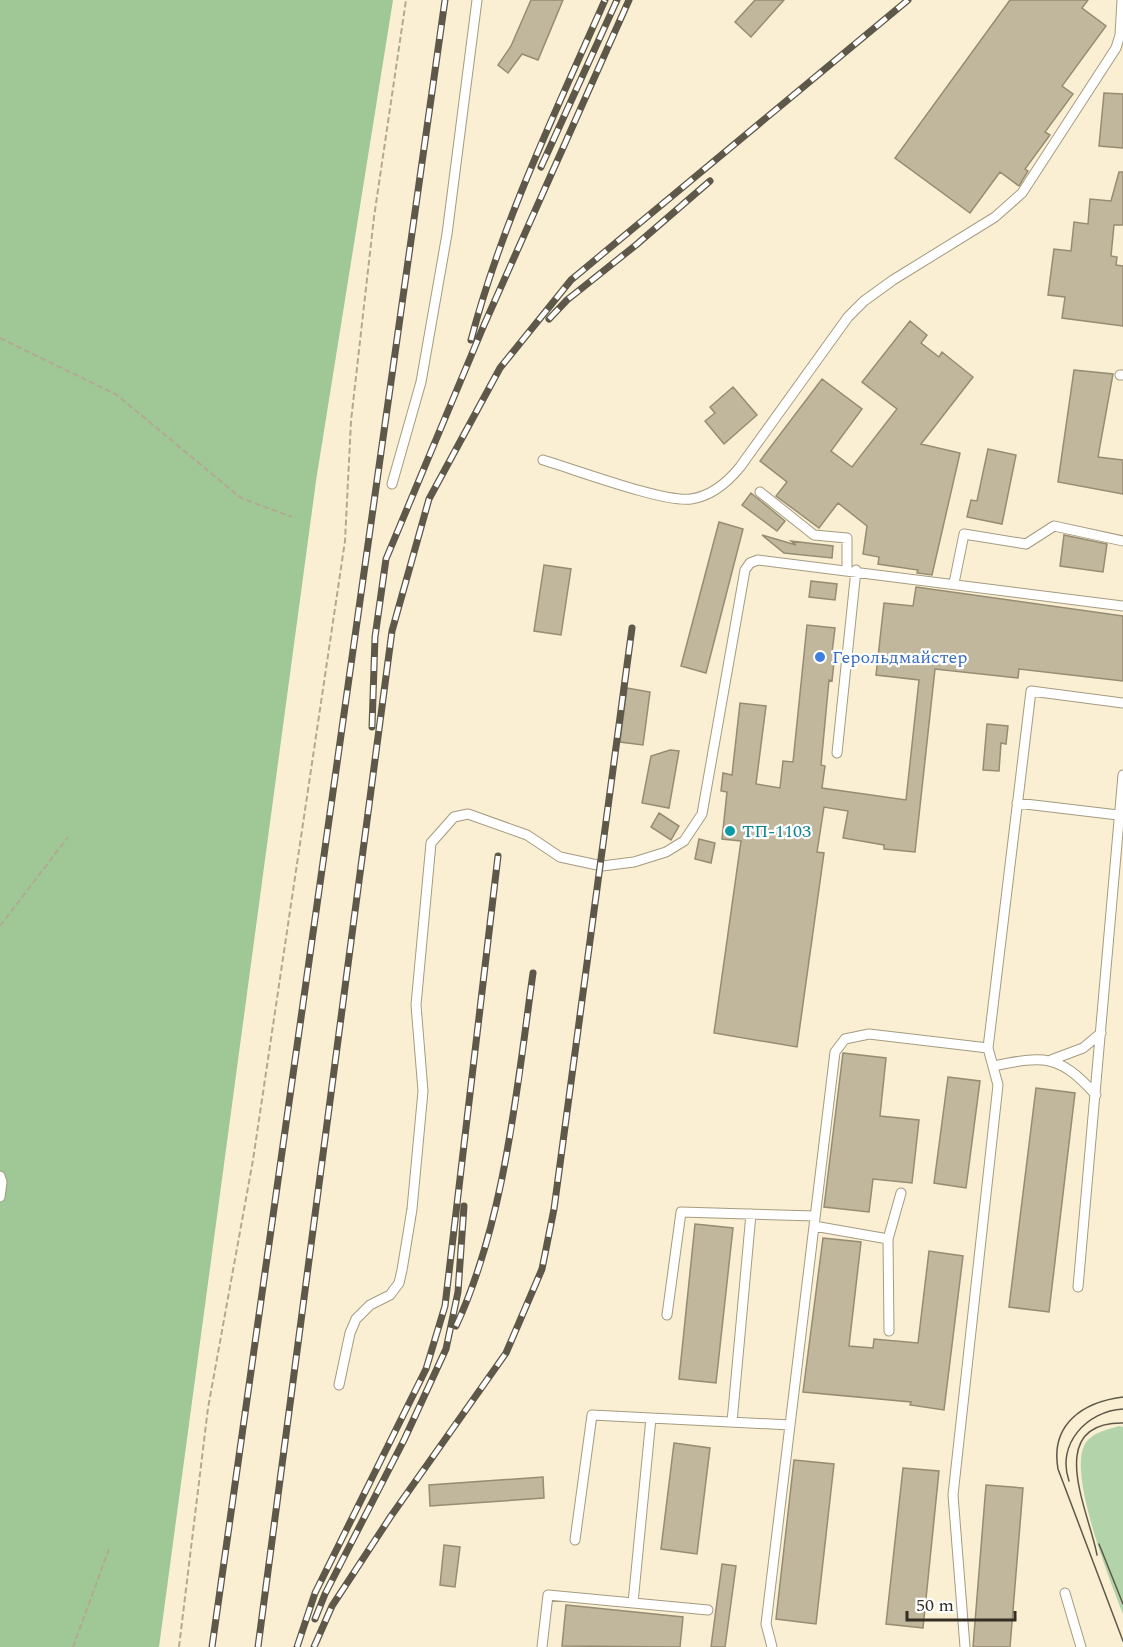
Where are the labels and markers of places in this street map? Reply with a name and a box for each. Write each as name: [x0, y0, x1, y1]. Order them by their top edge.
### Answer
place label: Герольдмайстер: [832, 644, 967, 671]
marker: Герольдмайстер: [813, 650, 827, 664]
place label: ТП-1103: [742, 818, 811, 845]
marker: ТП-1103: [723, 824, 737, 838]

